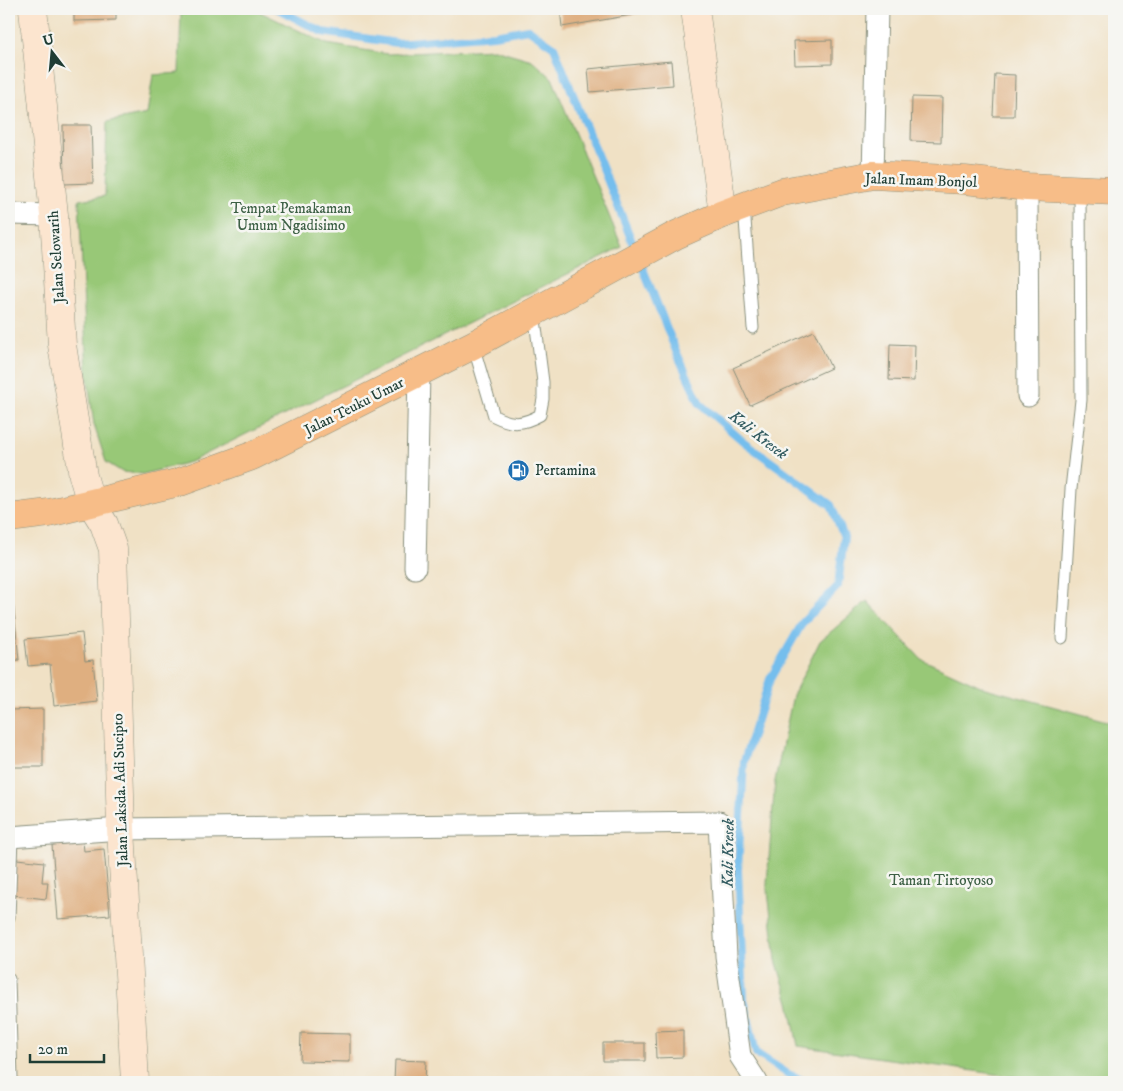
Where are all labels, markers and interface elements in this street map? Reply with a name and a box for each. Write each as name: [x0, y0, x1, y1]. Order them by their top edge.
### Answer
north arrow: [28, 28, 78, 78]
text: U: [41, 30, 57, 51]
street label: Jalan Imam Bonjol: [863, 169, 978, 192]
park label: Tempat Pemakaman Umum Ngadisimo: [231, 199, 352, 235]
street label: Jalan Selowarih: [44, 210, 69, 306]
street label: Jalan Teuku Umar: [299, 373, 408, 441]
water label: Kali Kresek: [724, 405, 792, 464]
fuel station icon: Pertamina: [507, 458, 531, 482]
place label: Pertamina: [535, 461, 596, 480]
street label: Jalan Laksda. Adi Sucipto: [108, 713, 133, 869]
water label: Kali Kresek: [717, 818, 739, 889]
park label: Taman Tirtoyoso: [889, 871, 993, 890]
scale bar: [30, 1031, 104, 1063]
text: 20 m: [38, 1040, 68, 1059]

